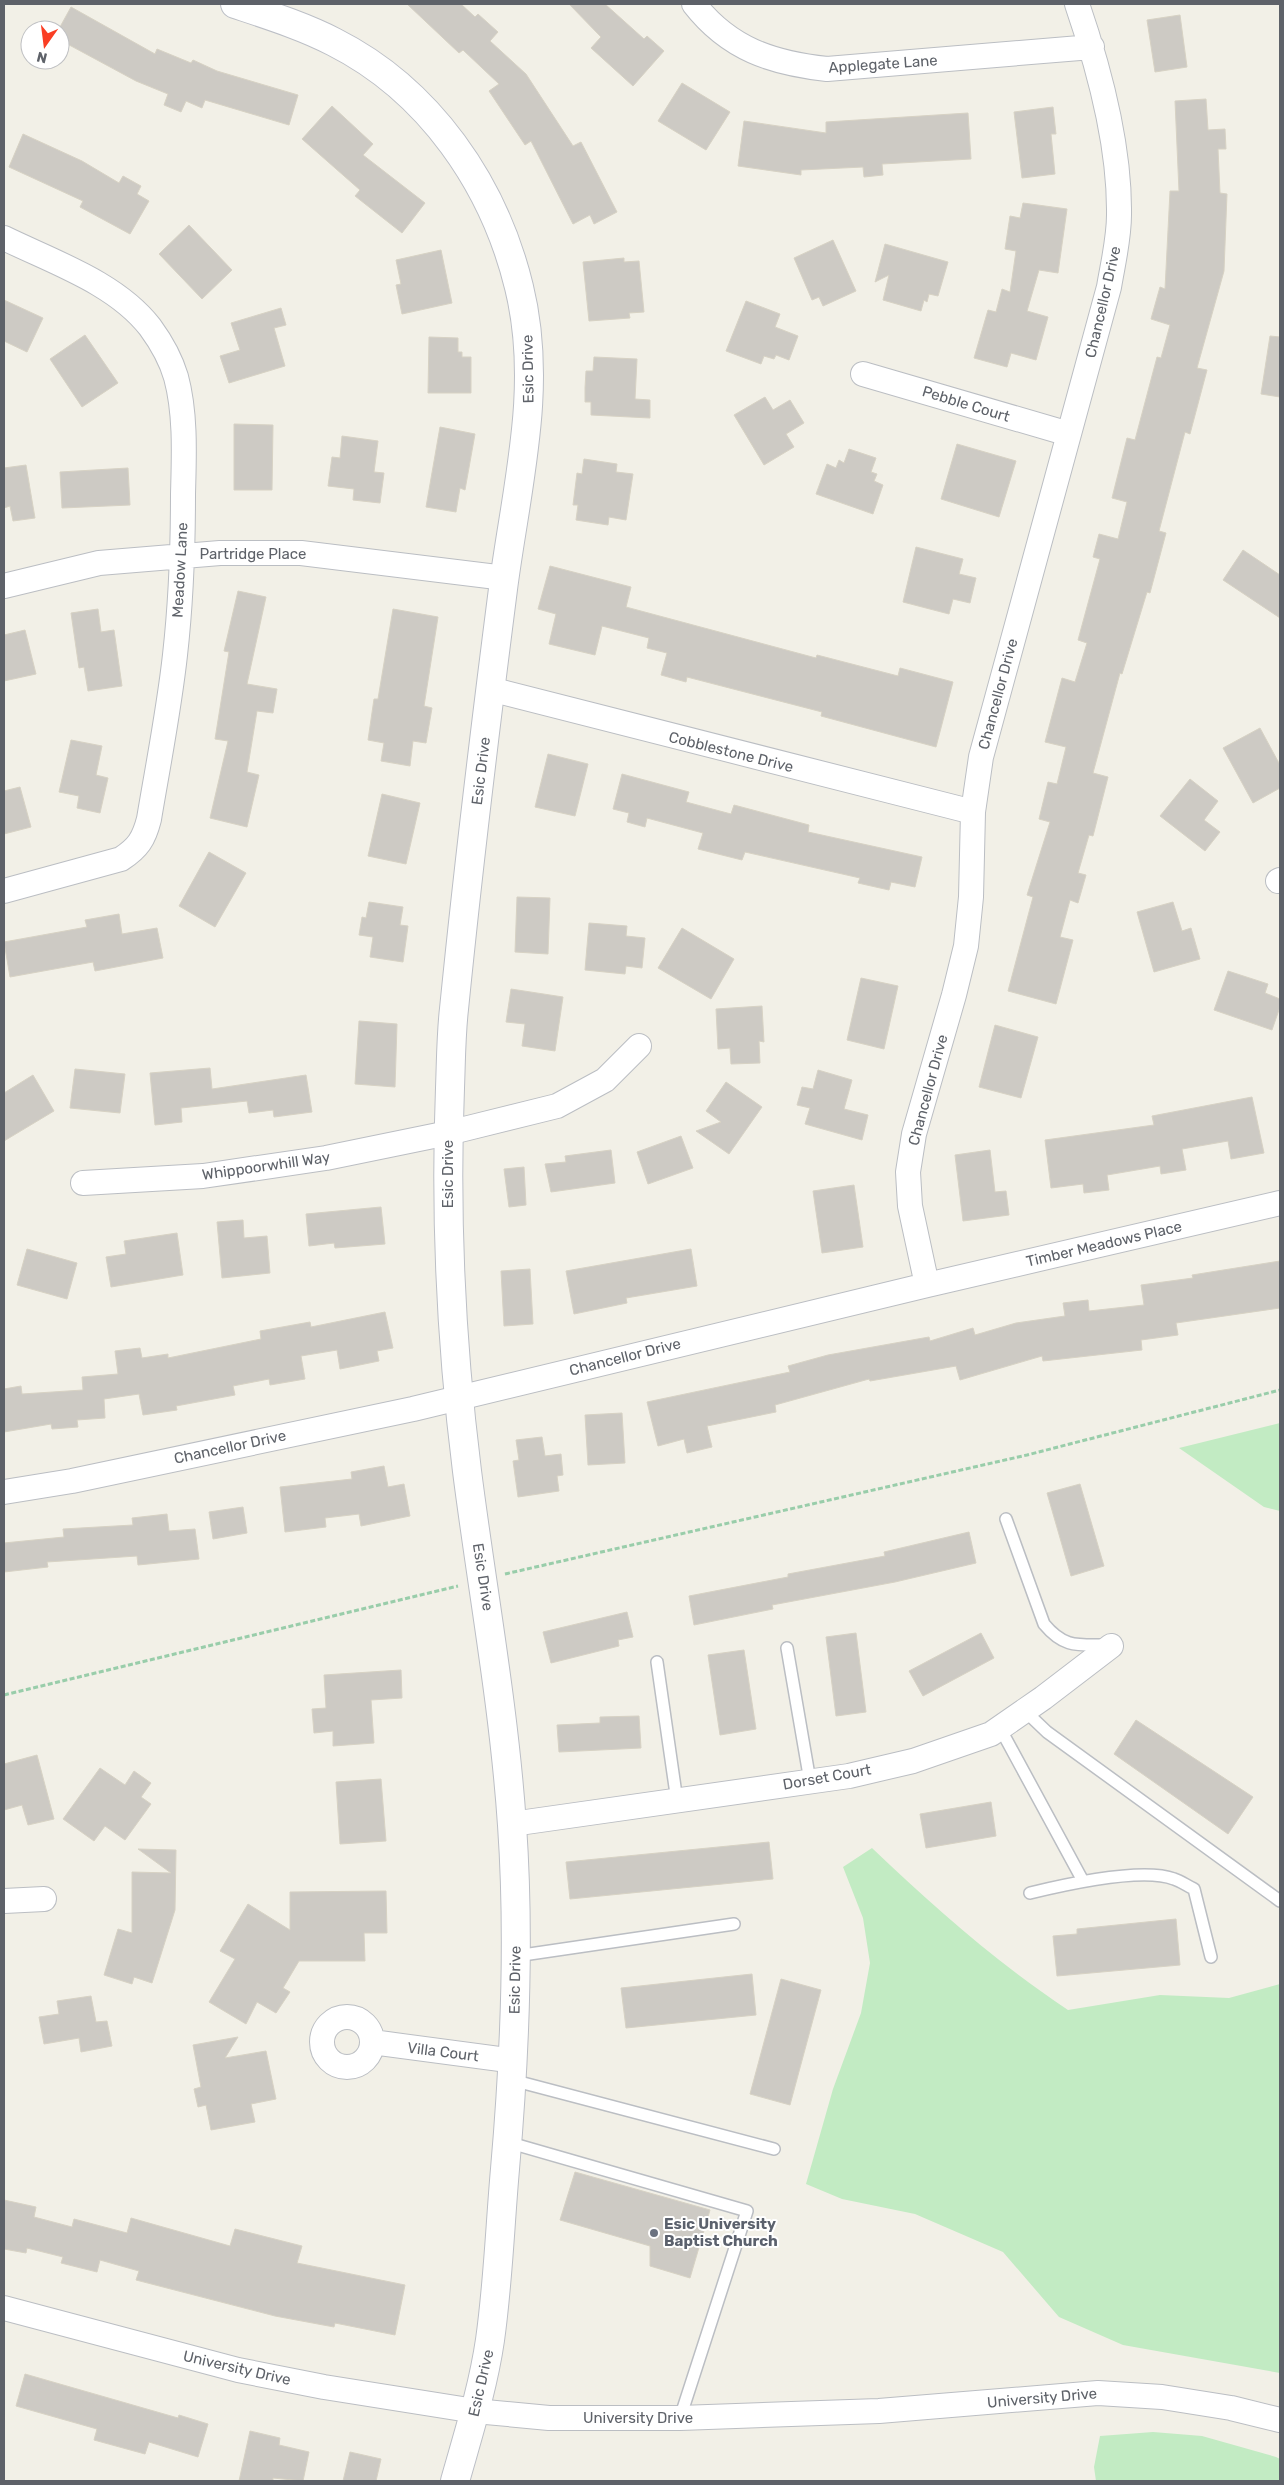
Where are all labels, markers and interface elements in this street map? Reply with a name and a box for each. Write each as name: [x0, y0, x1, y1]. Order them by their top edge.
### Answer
north arrow: [20, 20, 70, 70]
text: N: [35, 48, 49, 67]
street label: Applegate Lane: [828, 51, 938, 77]
street label: Chancellor Drive: [1081, 244, 1125, 360]
street label: Esic Drive: [518, 335, 538, 403]
street label: Pebble Court: [920, 382, 1012, 426]
street label: Meadow Lane: [169, 522, 191, 618]
street label: Partridge Place: [200, 545, 306, 563]
street label: Chancellor Drive: [975, 637, 1021, 751]
street label: Cobblestone Drive: [667, 728, 795, 776]
street label: Esic Drive: [468, 736, 494, 806]
street label: Chancellor Drive: [905, 1033, 951, 1147]
street label: Esic Drive: [439, 1140, 457, 1208]
street label: Whippoorwhill Way: [201, 1148, 331, 1184]
street label: Timber Meadows Place: [1024, 1217, 1184, 1271]
street label: Chancellor Drive: [567, 1334, 683, 1380]
street label: Chancellor Drive: [172, 1426, 288, 1468]
street label: Esic Drive: [469, 1542, 497, 1612]
street label: Dorset Court: [781, 1760, 873, 1794]
street label: Esic Drive: [505, 1946, 525, 2014]
street label: Villa Court: [406, 2039, 480, 2065]
place label: Esic University Baptist Church: [664, 2215, 778, 2250]
marker: Esic University Baptist Church: [648, 2227, 660, 2239]
street label: University Drive: [181, 2347, 293, 2389]
street label: Esic Drive: [465, 2348, 497, 2418]
street label: University Drive: [986, 2384, 1098, 2412]
street label: University Drive: [583, 2409, 693, 2427]

